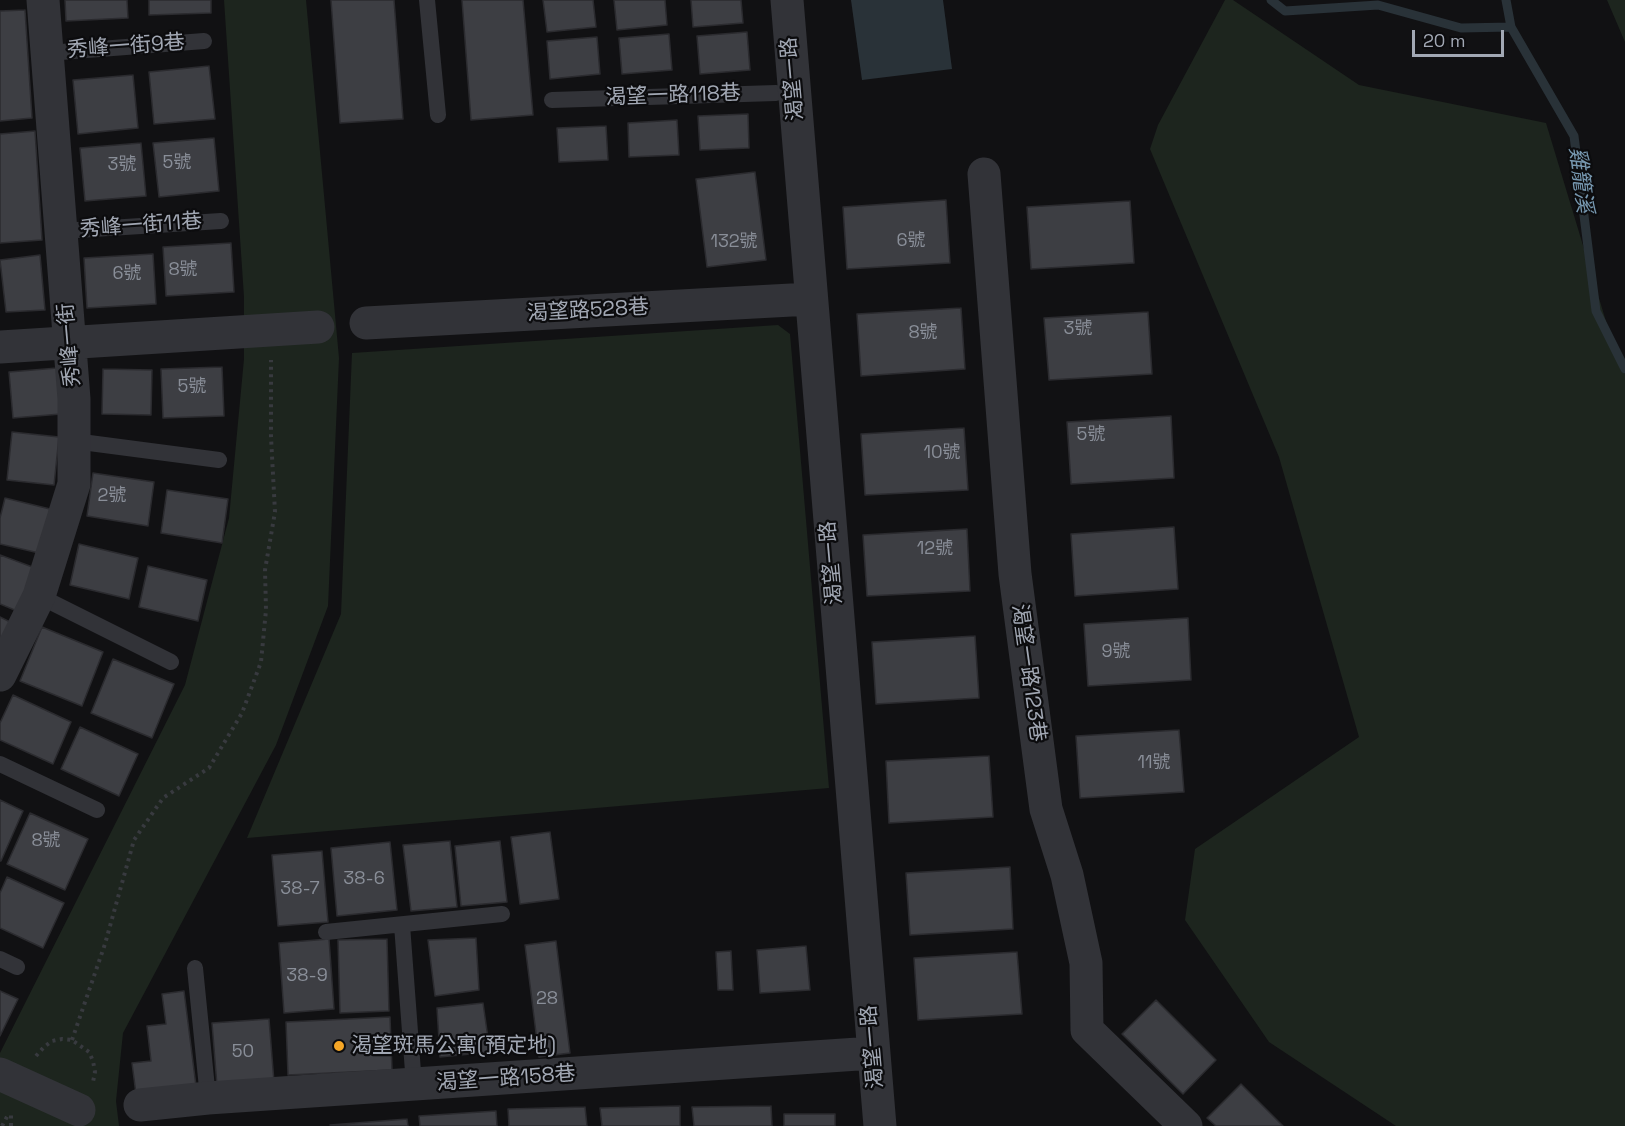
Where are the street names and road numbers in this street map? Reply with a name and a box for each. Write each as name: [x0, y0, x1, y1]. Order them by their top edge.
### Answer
street label: 秀峰一街9巷: [66, 30, 186, 64]
street label: 渴望一路: [777, 36, 809, 122]
street label: 渴望一路118巷: [605, 81, 741, 111]
street label: 秀峰一街11巷: [79, 209, 203, 243]
street label: 渴望路528巷: [526, 295, 650, 327]
street label: 秀峰一街: [54, 302, 86, 388]
street label: 渴望一路: [816, 520, 848, 606]
street label: 渴望一路123巷: [1006, 602, 1050, 744]
street label: 渴望一路: [857, 1004, 889, 1090]
street label: 渴望一路158巷: [436, 1062, 576, 1096]

